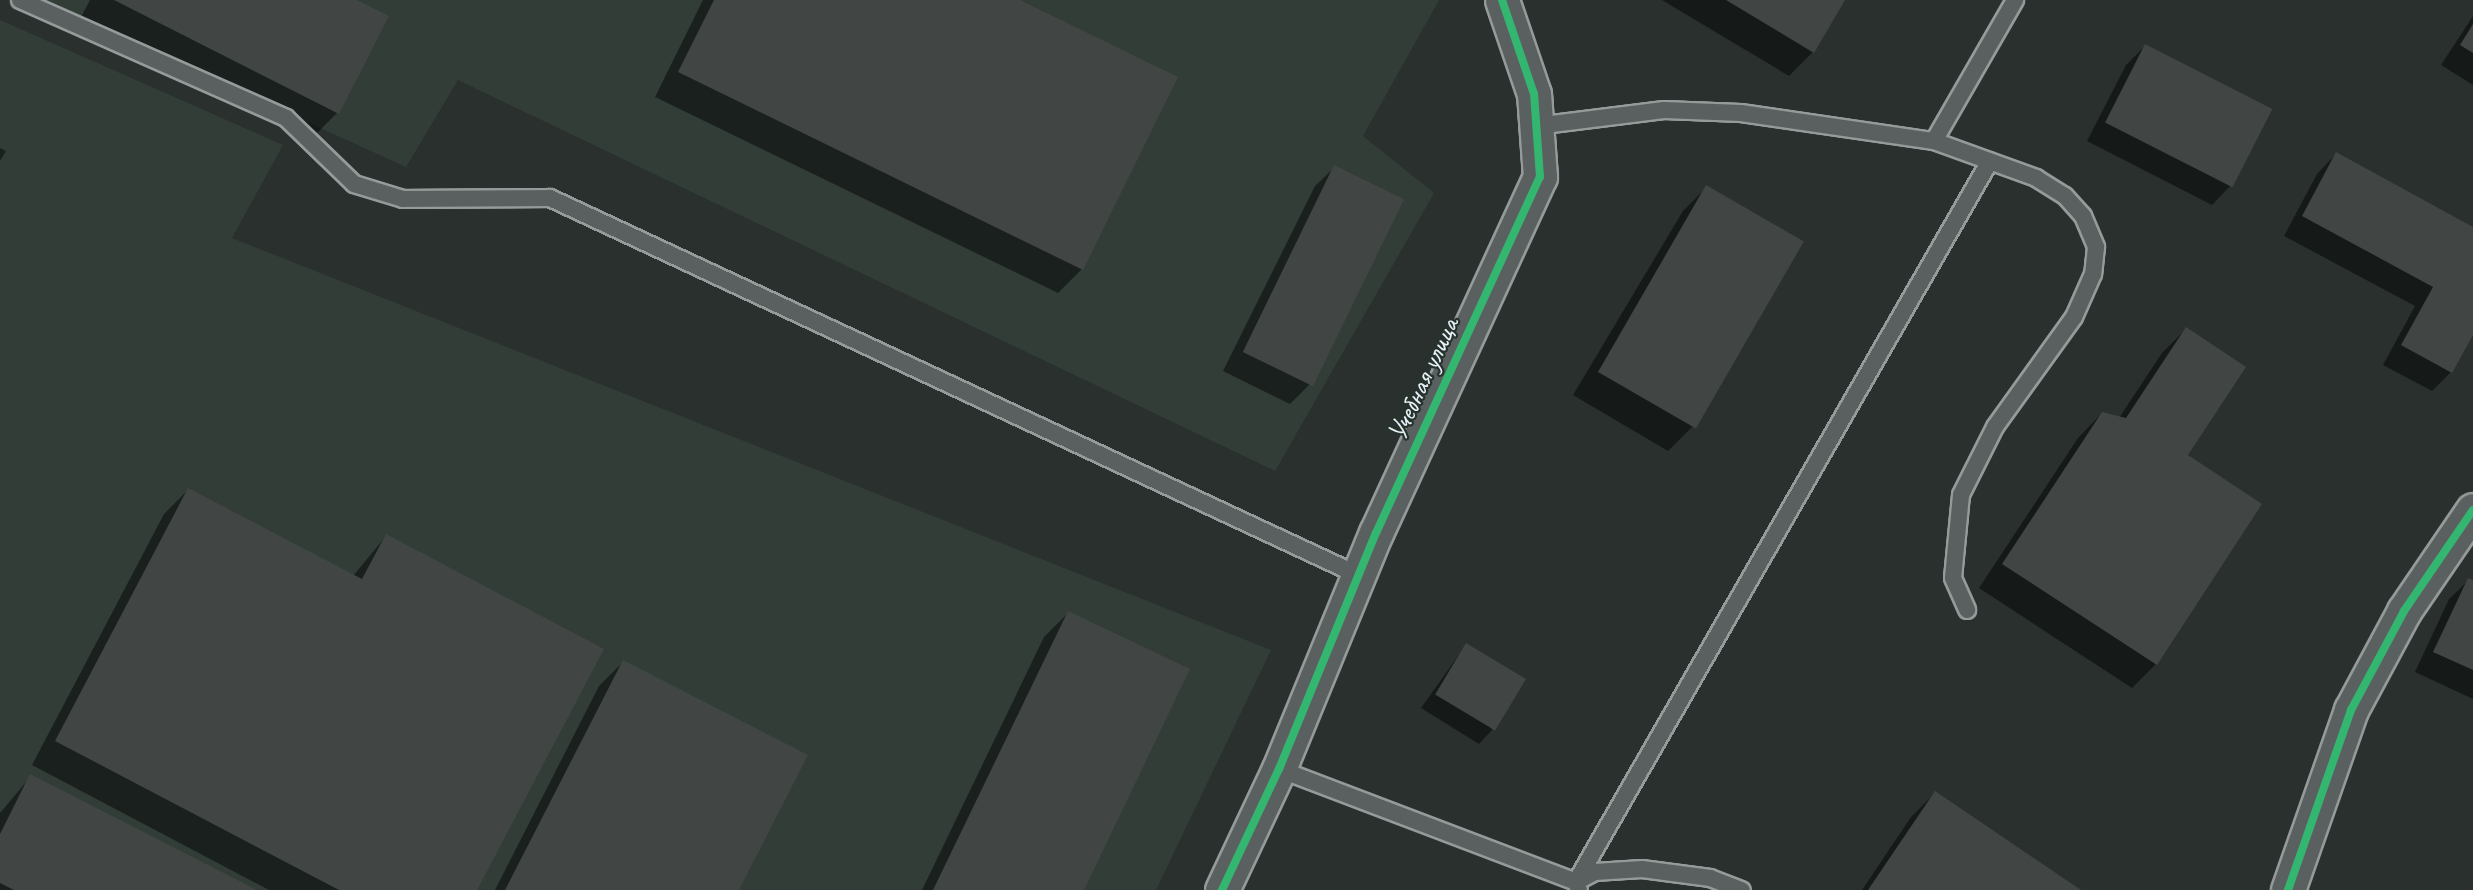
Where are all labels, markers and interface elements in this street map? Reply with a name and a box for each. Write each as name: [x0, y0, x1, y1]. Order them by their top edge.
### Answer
street label: Учебная улица: [1380, 312, 1466, 446]

